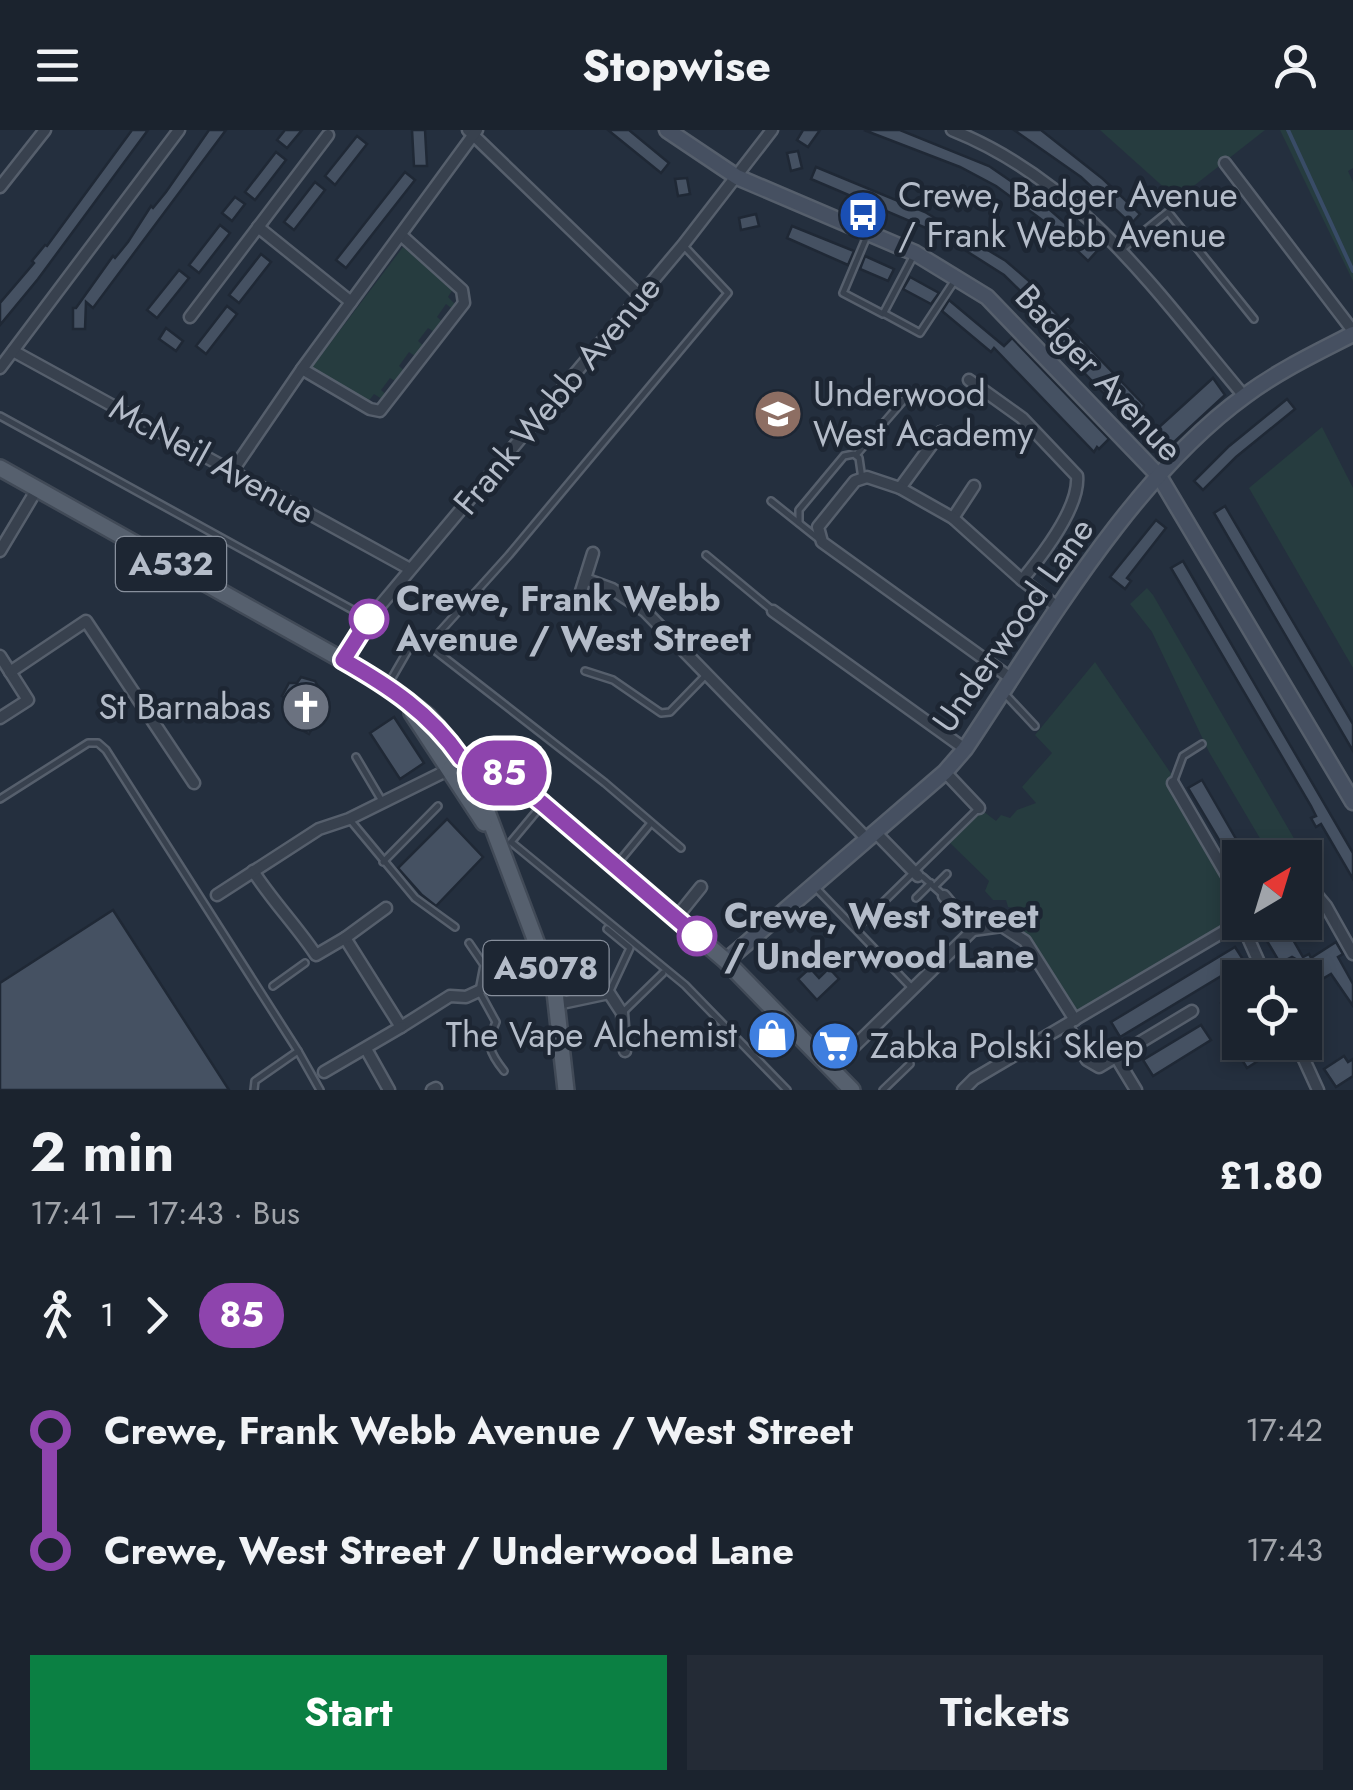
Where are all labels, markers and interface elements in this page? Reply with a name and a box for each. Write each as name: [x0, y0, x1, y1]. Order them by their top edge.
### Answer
text: Stopwise: [582, 33, 771, 98]
icon: menu: [30, 38, 85, 93]
icon: person: [1268, 38, 1323, 93]
place label: Crewe, Badger Avenue / Frank Webb Avenue: [898, 170, 1238, 260]
bus stop icon: Crewe, Badger Avenue / Frank Webb Avenue: [837, 189, 889, 241]
street label: Frank Webb Avenue: [442, 264, 672, 526]
street label: Badger Avenue: [1004, 273, 1194, 473]
place label: Underwood West Academy: [813, 369, 1034, 459]
street label: McNeil Avenue: [101, 383, 323, 537]
school or university icon: Underwood West Academy: [752, 388, 804, 440]
street label: Underwood Lane: [920, 507, 1106, 743]
road number: A532: [116, 537, 226, 591]
place label: Crewe, Frank Webb Avenue / West Street: [395, 574, 751, 664]
marker: Crewe, Frank Webb Avenue / West Street: [350, 600, 388, 638]
church icon: St Barnabas: [280, 681, 332, 733]
place label: St Barnabas: [98, 682, 271, 732]
line badge: 85: [459, 740, 549, 806]
text: 85: [482, 748, 526, 798]
north arrow: [1222, 840, 1322, 940]
map controls: [1222, 840, 1322, 1060]
place label: Crewe, West Street / Underwood Lane: [724, 891, 1038, 981]
marker: Crewe, West Street / Underwood Lane: [678, 917, 716, 955]
road number: A5078: [484, 941, 608, 995]
button: locate: [1222, 960, 1322, 1060]
shop icon: The Vape Alchemist: [746, 1009, 798, 1061]
place label: The Vape Alchemist: [446, 1010, 738, 1060]
supermarket icon: Zabka Polski Sklep: [809, 1020, 861, 1072]
place label: Zabka Polski Sklep: [870, 1021, 1144, 1071]
text: 2 min: [30, 1112, 175, 1192]
text: £1.80: [1219, 1148, 1323, 1203]
text: 17:41 – 17:43 · Bus: [30, 1190, 300, 1236]
icon: walk: [30, 1288, 85, 1343]
icon: forward: [129, 1288, 184, 1343]
text: 85: [219, 1290, 264, 1340]
text: 1: [100, 1292, 114, 1338]
text: Crewe, Frank Webb Avenue / West Street: [104, 1403, 853, 1458]
text: 17:42: [1245, 1407, 1323, 1453]
text: Crewe, West Street / Underwood Lane: [104, 1523, 794, 1578]
text: 17:43: [1246, 1527, 1323, 1573]
button: Start: [30, 1655, 667, 1770]
button: Tickets: [687, 1655, 1323, 1770]

